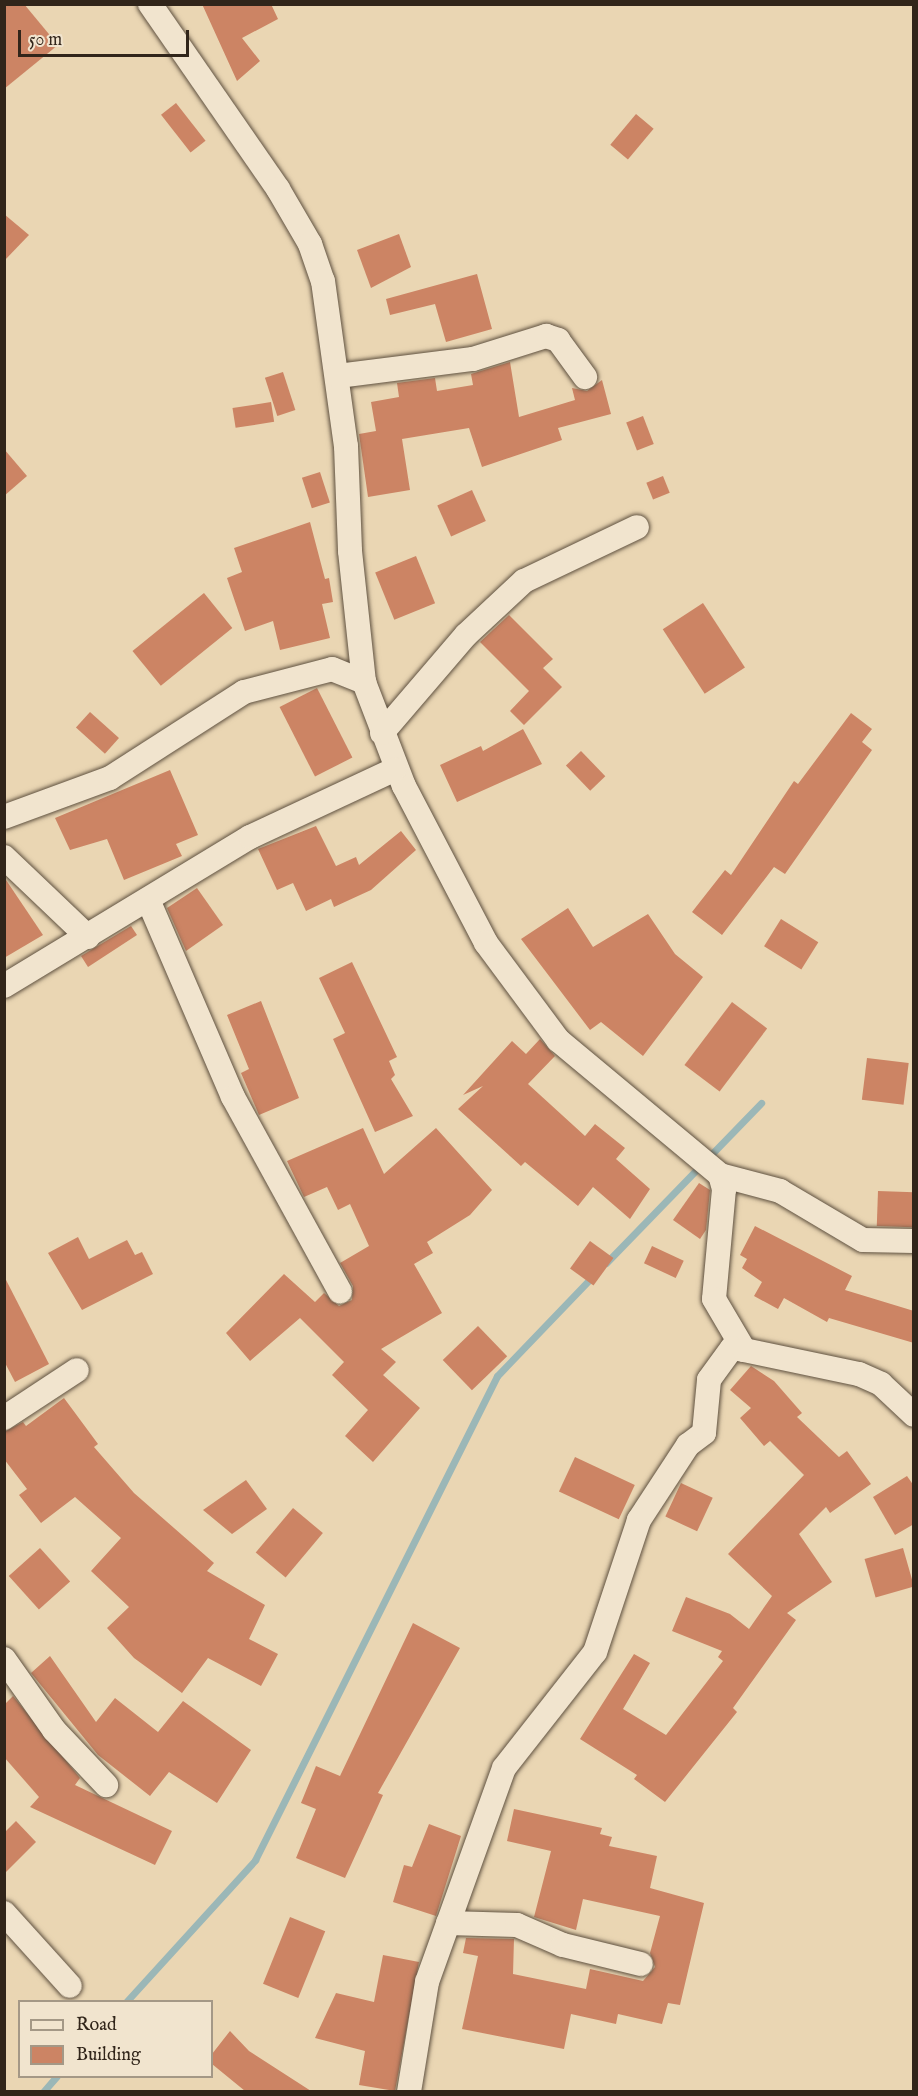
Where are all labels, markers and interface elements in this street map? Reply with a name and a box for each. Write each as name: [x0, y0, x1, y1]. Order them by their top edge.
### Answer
scale bar: [21, 18, 192, 56]
text: 50 m: [29, 29, 62, 52]
legend: [18, 2000, 213, 2078]
text: Road: [76, 2014, 117, 2037]
text: Building: [76, 2044, 141, 2067]

